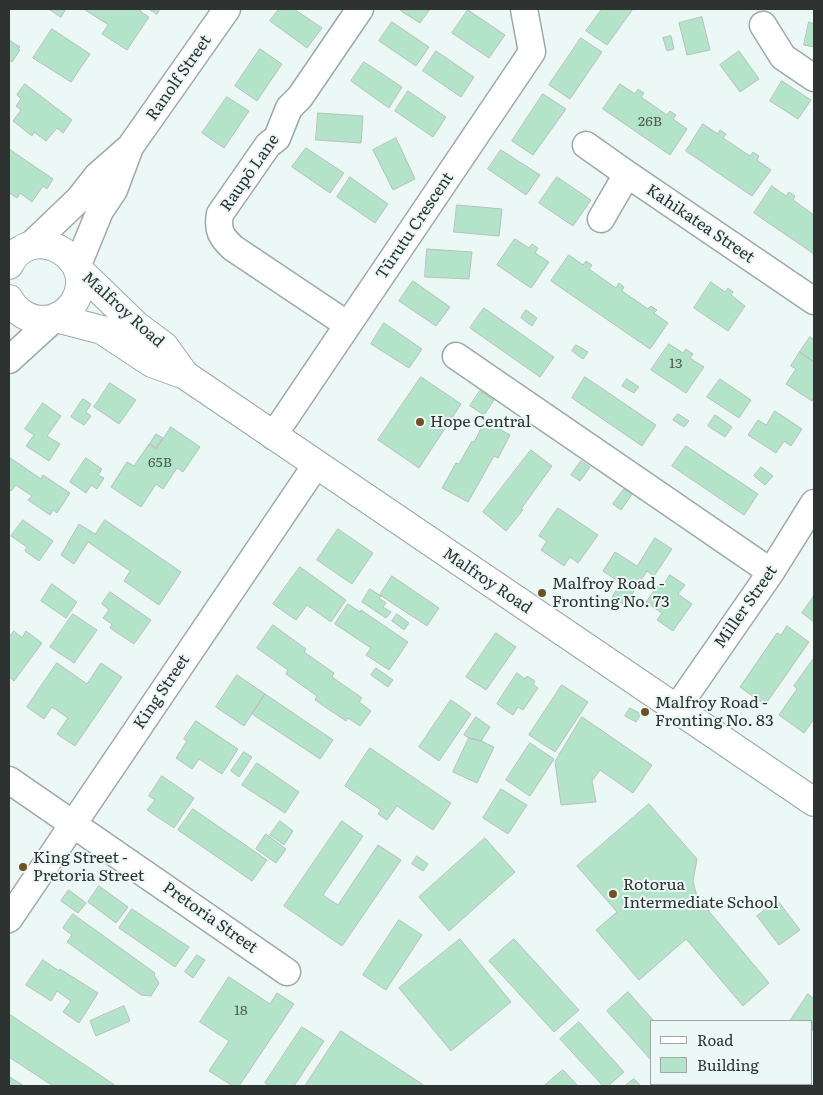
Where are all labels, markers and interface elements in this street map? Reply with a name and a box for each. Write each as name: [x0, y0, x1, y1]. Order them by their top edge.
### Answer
street label: Ranolf Street: [142, 32, 216, 124]
house number: 26B: [638, 114, 662, 130]
street label: Raupō Lane: [216, 131, 284, 215]
street label: Tūrutu Crescent: [372, 169, 458, 283]
street label: Kahikatea Street: [642, 181, 758, 267]
street label: Malfroy Road: [78, 268, 168, 352]
house number: 13: [669, 356, 683, 372]
place label: Hope Central: [430, 412, 531, 432]
marker: Hope Central: [414, 416, 426, 428]
house number: 65B: [148, 455, 172, 471]
street label: Malfroy Road: [439, 544, 535, 618]
street label: Miller Street: [710, 562, 782, 652]
place label: Malfroy Road - Fronting No. 73: [552, 574, 670, 612]
marker: Malfroy Road - Fronting No. 73: [536, 587, 548, 599]
street label: King Street: [130, 651, 194, 733]
place label: Malfroy Road - Fronting No. 83: [655, 693, 774, 731]
marker: Malfroy Road - Fronting No. 83: [639, 706, 651, 718]
place label: King Street - Pretoria Street: [33, 848, 144, 886]
marker: King Street - Pretoria Street: [17, 861, 29, 873]
place label: Rotorua Intermediate School: [623, 875, 778, 913]
street label: Pretoria Street: [159, 878, 261, 958]
marker: Rotorua Intermediate School: [607, 888, 619, 900]
house number: 18: [234, 1003, 248, 1019]
legend: [650, 1020, 813, 1085]
text: Road: [697, 1028, 733, 1051]
text: Building: [697, 1053, 759, 1076]

